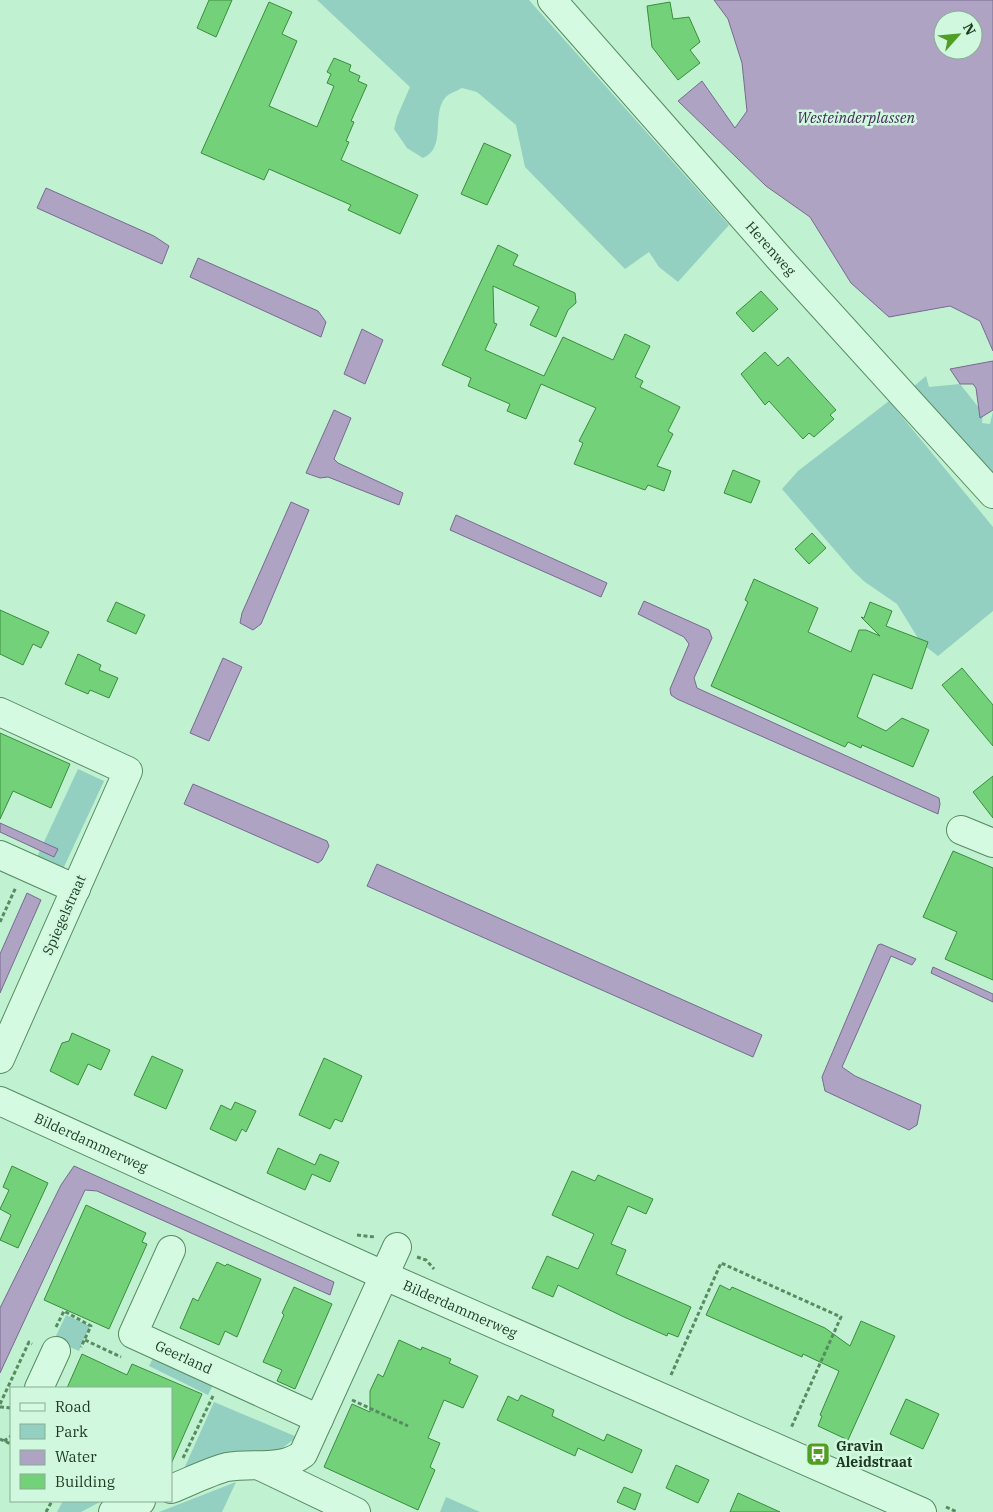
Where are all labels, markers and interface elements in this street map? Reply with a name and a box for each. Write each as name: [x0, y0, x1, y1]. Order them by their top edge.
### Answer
north arrow: [933, 10, 983, 60]
text: N: [959, 20, 980, 38]
water label: Westeinderplassen: [797, 108, 915, 127]
street label: Herenweg: [742, 217, 800, 280]
street label: Spiegelstraat: [38, 872, 90, 958]
street label: Bilderdammerweg: [31, 1109, 151, 1176]
street label: Bilderdammerweg: [400, 1276, 521, 1342]
street label: Geerland: [152, 1336, 216, 1378]
legend: [10, 1387, 172, 1502]
text: Road: [55, 1397, 91, 1416]
text: Park: [55, 1422, 88, 1441]
place label: Gravin Aleidstraat: [836, 1437, 912, 1471]
bus stop icon: Gravin Aleidstraat: [805, 1441, 831, 1467]
text: Water: [55, 1447, 97, 1466]
text: Building: [55, 1472, 115, 1491]

